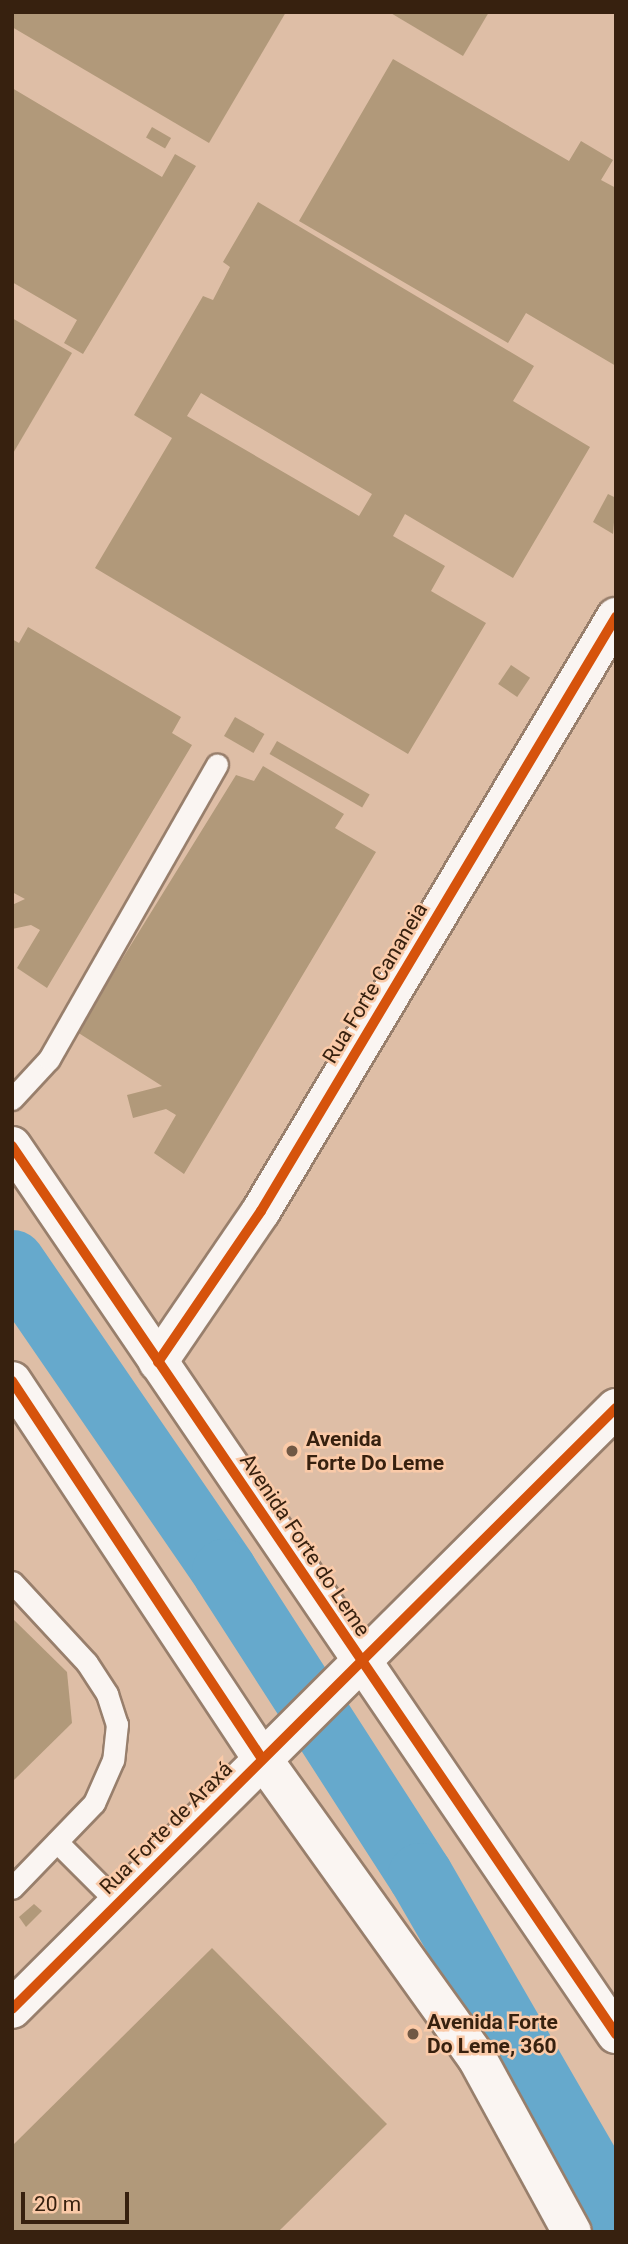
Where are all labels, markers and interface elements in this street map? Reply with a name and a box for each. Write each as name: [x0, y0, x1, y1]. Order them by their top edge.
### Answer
street label: Rua Forte Cananeia: [317, 898, 433, 1068]
place label: Avenida Forte Do Leme: [306, 1426, 444, 1476]
marker: Avenida Forte Do Leme: [284, 1443, 300, 1459]
street label: Avenida Forte do Leme: [235, 1449, 375, 1641]
street label: Rua Forte de Araxá: [94, 1756, 238, 1900]
place label: Avenida Forte Do Leme, 360: [427, 2009, 558, 2059]
marker: Avenida Forte Do Leme, 360: [405, 2026, 421, 2042]
scale bar: [24, 2178, 133, 2222]
text: 20 m: [34, 2192, 81, 2216]

